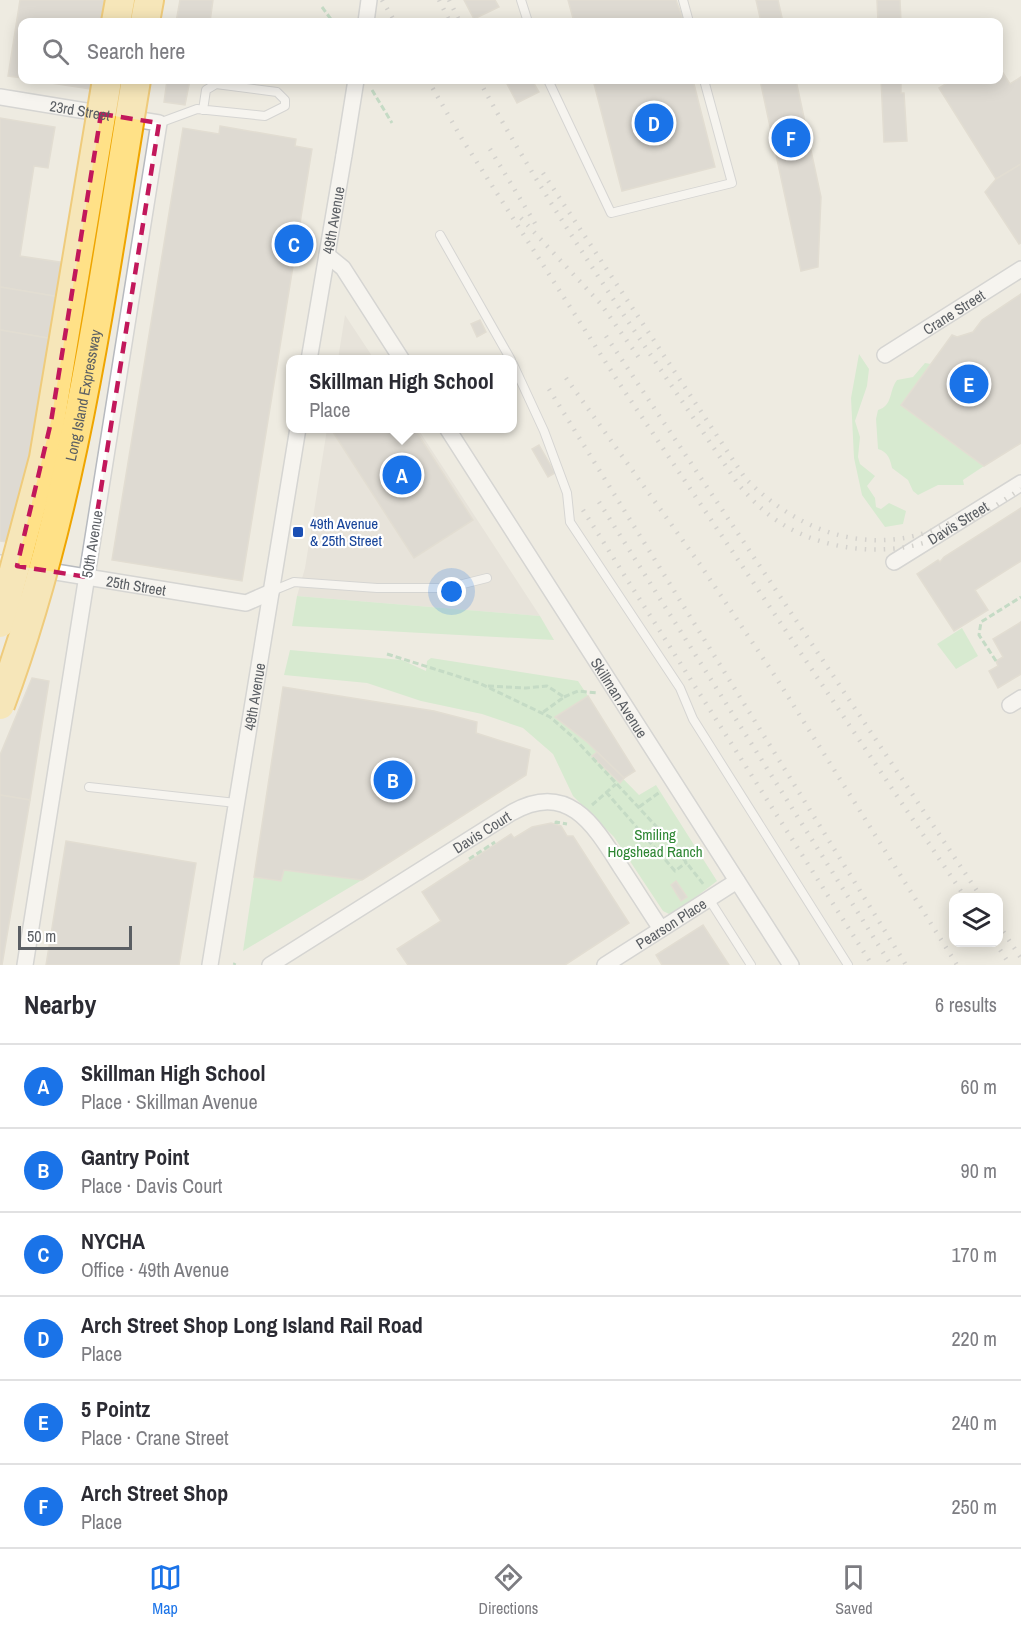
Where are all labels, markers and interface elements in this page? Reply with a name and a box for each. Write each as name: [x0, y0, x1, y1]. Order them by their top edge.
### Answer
search box: [18, 18, 1003, 84]
icon: search: [39, 35, 72, 68]
text: Search here: [87, 36, 185, 66]
street label: 23rd Street: [48, 95, 112, 125]
pin: D: [634, 100, 674, 146]
pin: F: [772, 116, 810, 160]
street label: 49th Avenue: [317, 184, 349, 255]
pin: C: [274, 222, 314, 266]
street label: Crane Street: [918, 284, 989, 339]
street label: Long Island Expressway: [59, 327, 106, 463]
popup: [286, 355, 517, 433]
pin: E: [950, 362, 988, 406]
text: Skillman High School: [309, 366, 494, 396]
text: Place: [309, 396, 350, 423]
pin: A: [382, 452, 422, 498]
street label: Davis Street: [923, 495, 992, 549]
street label: 50th Avenue: [76, 509, 108, 579]
place label: 49th Avenue & 25th Street: [310, 513, 382, 551]
marker: 49th Avenue & 25th Street: [291, 525, 305, 539]
street label: 25th Street: [105, 570, 168, 600]
your location: [437, 577, 466, 606]
street label: Skillman Avenue: [586, 653, 653, 742]
street label: 49th Avenue: [238, 661, 270, 732]
pin: B: [374, 758, 412, 802]
street label: Davis Court: [448, 805, 515, 858]
park label: Smiling Hogshead Ranch: [607, 824, 703, 862]
street label: Pearson Place: [631, 893, 710, 953]
map controls: [949, 893, 1003, 947]
button: layers: [949, 893, 1003, 947]
scale bar: [18, 923, 132, 950]
text: 50 m: [27, 925, 56, 947]
text: Nearby: [24, 987, 96, 1022]
text: 6 results: [935, 991, 997, 1018]
text: Skillman High School: [81, 1058, 265, 1088]
text: A: [38, 1073, 49, 1100]
text: 60 m: [961, 1073, 997, 1100]
text: Place · Skillman Avenue: [81, 1088, 258, 1115]
text: Gantry Point: [81, 1142, 189, 1172]
text: B: [38, 1157, 49, 1184]
text: 90 m: [961, 1157, 997, 1184]
text: Place · Davis Court: [81, 1172, 222, 1199]
text: NYCHA: [81, 1226, 145, 1256]
text: C: [38, 1241, 49, 1268]
text: 170 m: [951, 1241, 997, 1268]
text: Office · 49th Avenue: [81, 1256, 229, 1283]
text: Arch Street Shop Long Island Rail Road: [81, 1310, 423, 1340]
text: D: [38, 1325, 49, 1352]
text: 220 m: [951, 1325, 997, 1352]
text: Place: [81, 1340, 122, 1367]
text: 5 Pointz: [81, 1394, 150, 1424]
text: E: [38, 1409, 49, 1436]
text: 240 m: [951, 1409, 997, 1436]
text: Place · Crane Street: [81, 1424, 229, 1451]
text: Arch Street Shop: [81, 1478, 228, 1508]
text: F: [38, 1493, 49, 1520]
text: 250 m: [951, 1493, 997, 1520]
text: Place: [81, 1508, 122, 1535]
tab: Map: [149, 1561, 182, 1619]
tab: Directions: [479, 1561, 538, 1619]
tab: Saved: [835, 1561, 873, 1619]

